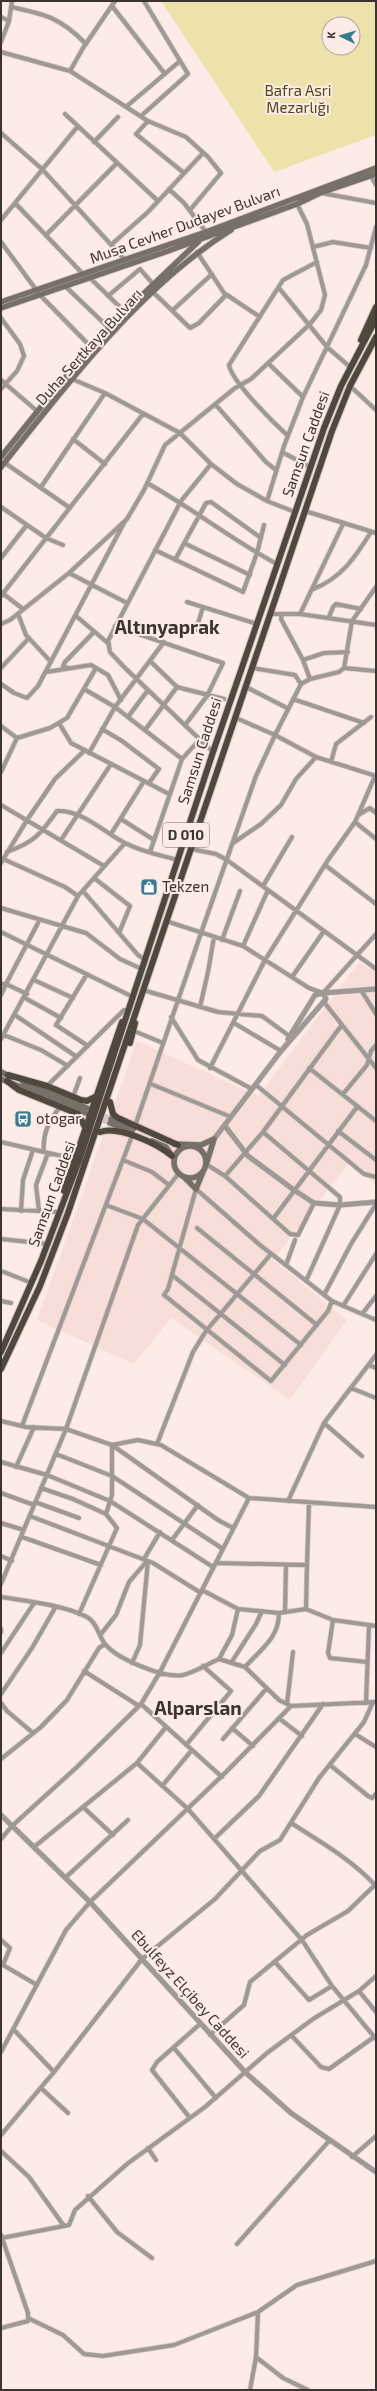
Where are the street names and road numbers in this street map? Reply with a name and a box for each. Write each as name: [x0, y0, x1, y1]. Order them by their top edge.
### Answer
street label: Musa Cevher Dudayev Bulvarı: [87, 181, 282, 267]
street label: Duha Sertkaya Bulvarı: [31, 285, 145, 408]
street label: Samsun Caddesi: [278, 388, 333, 499]
street label: Samsun Caddesi: [173, 695, 225, 806]
road number: D 010: [163, 823, 209, 847]
street label: Samsun Caddesi: [24, 1138, 79, 1249]
street label: Ebulfeyz Elçibey Caddesi: [127, 1925, 253, 2062]

